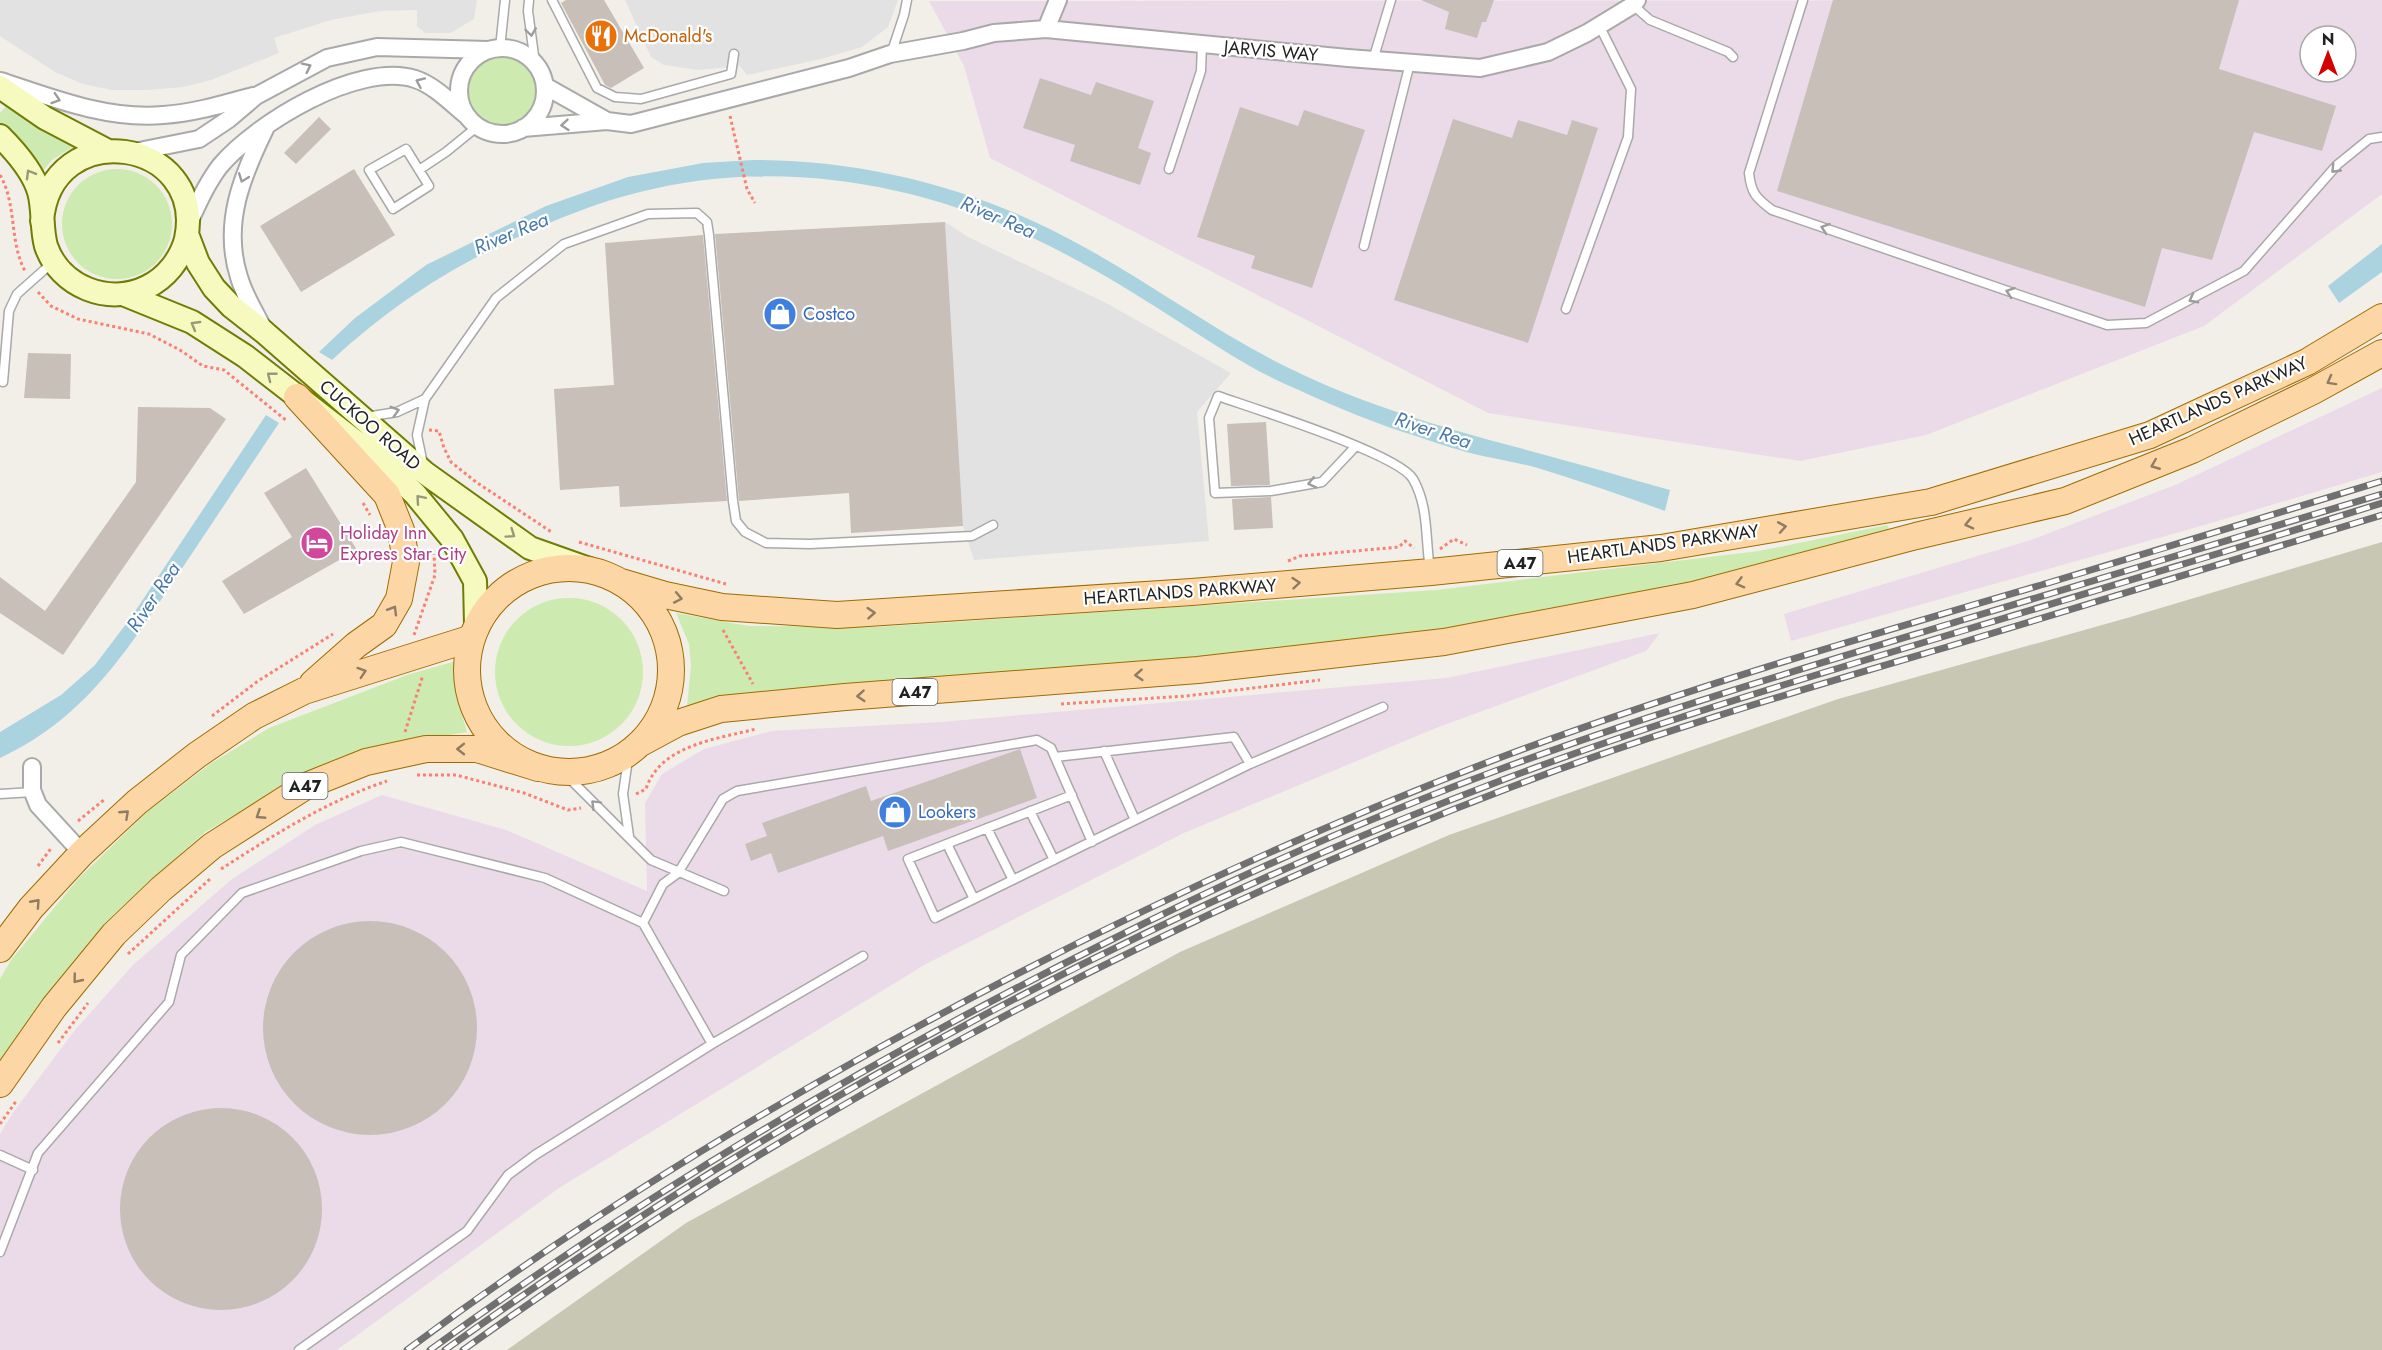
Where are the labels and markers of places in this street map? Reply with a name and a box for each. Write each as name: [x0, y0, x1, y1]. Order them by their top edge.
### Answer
restaurant icon: McDonald's: [583, 18, 619, 54]
place label: McDonald's: [624, 23, 712, 49]
shop icon: Costco: [762, 296, 798, 332]
place label: Costco: [803, 301, 855, 327]
place label: Holiday Inn Express Star City: [340, 520, 467, 567]
hotel icon: Holiday Inn Express Star City: [299, 525, 335, 561]
shop icon: Lookers: [877, 794, 913, 830]
place label: Lookers: [918, 799, 976, 825]

